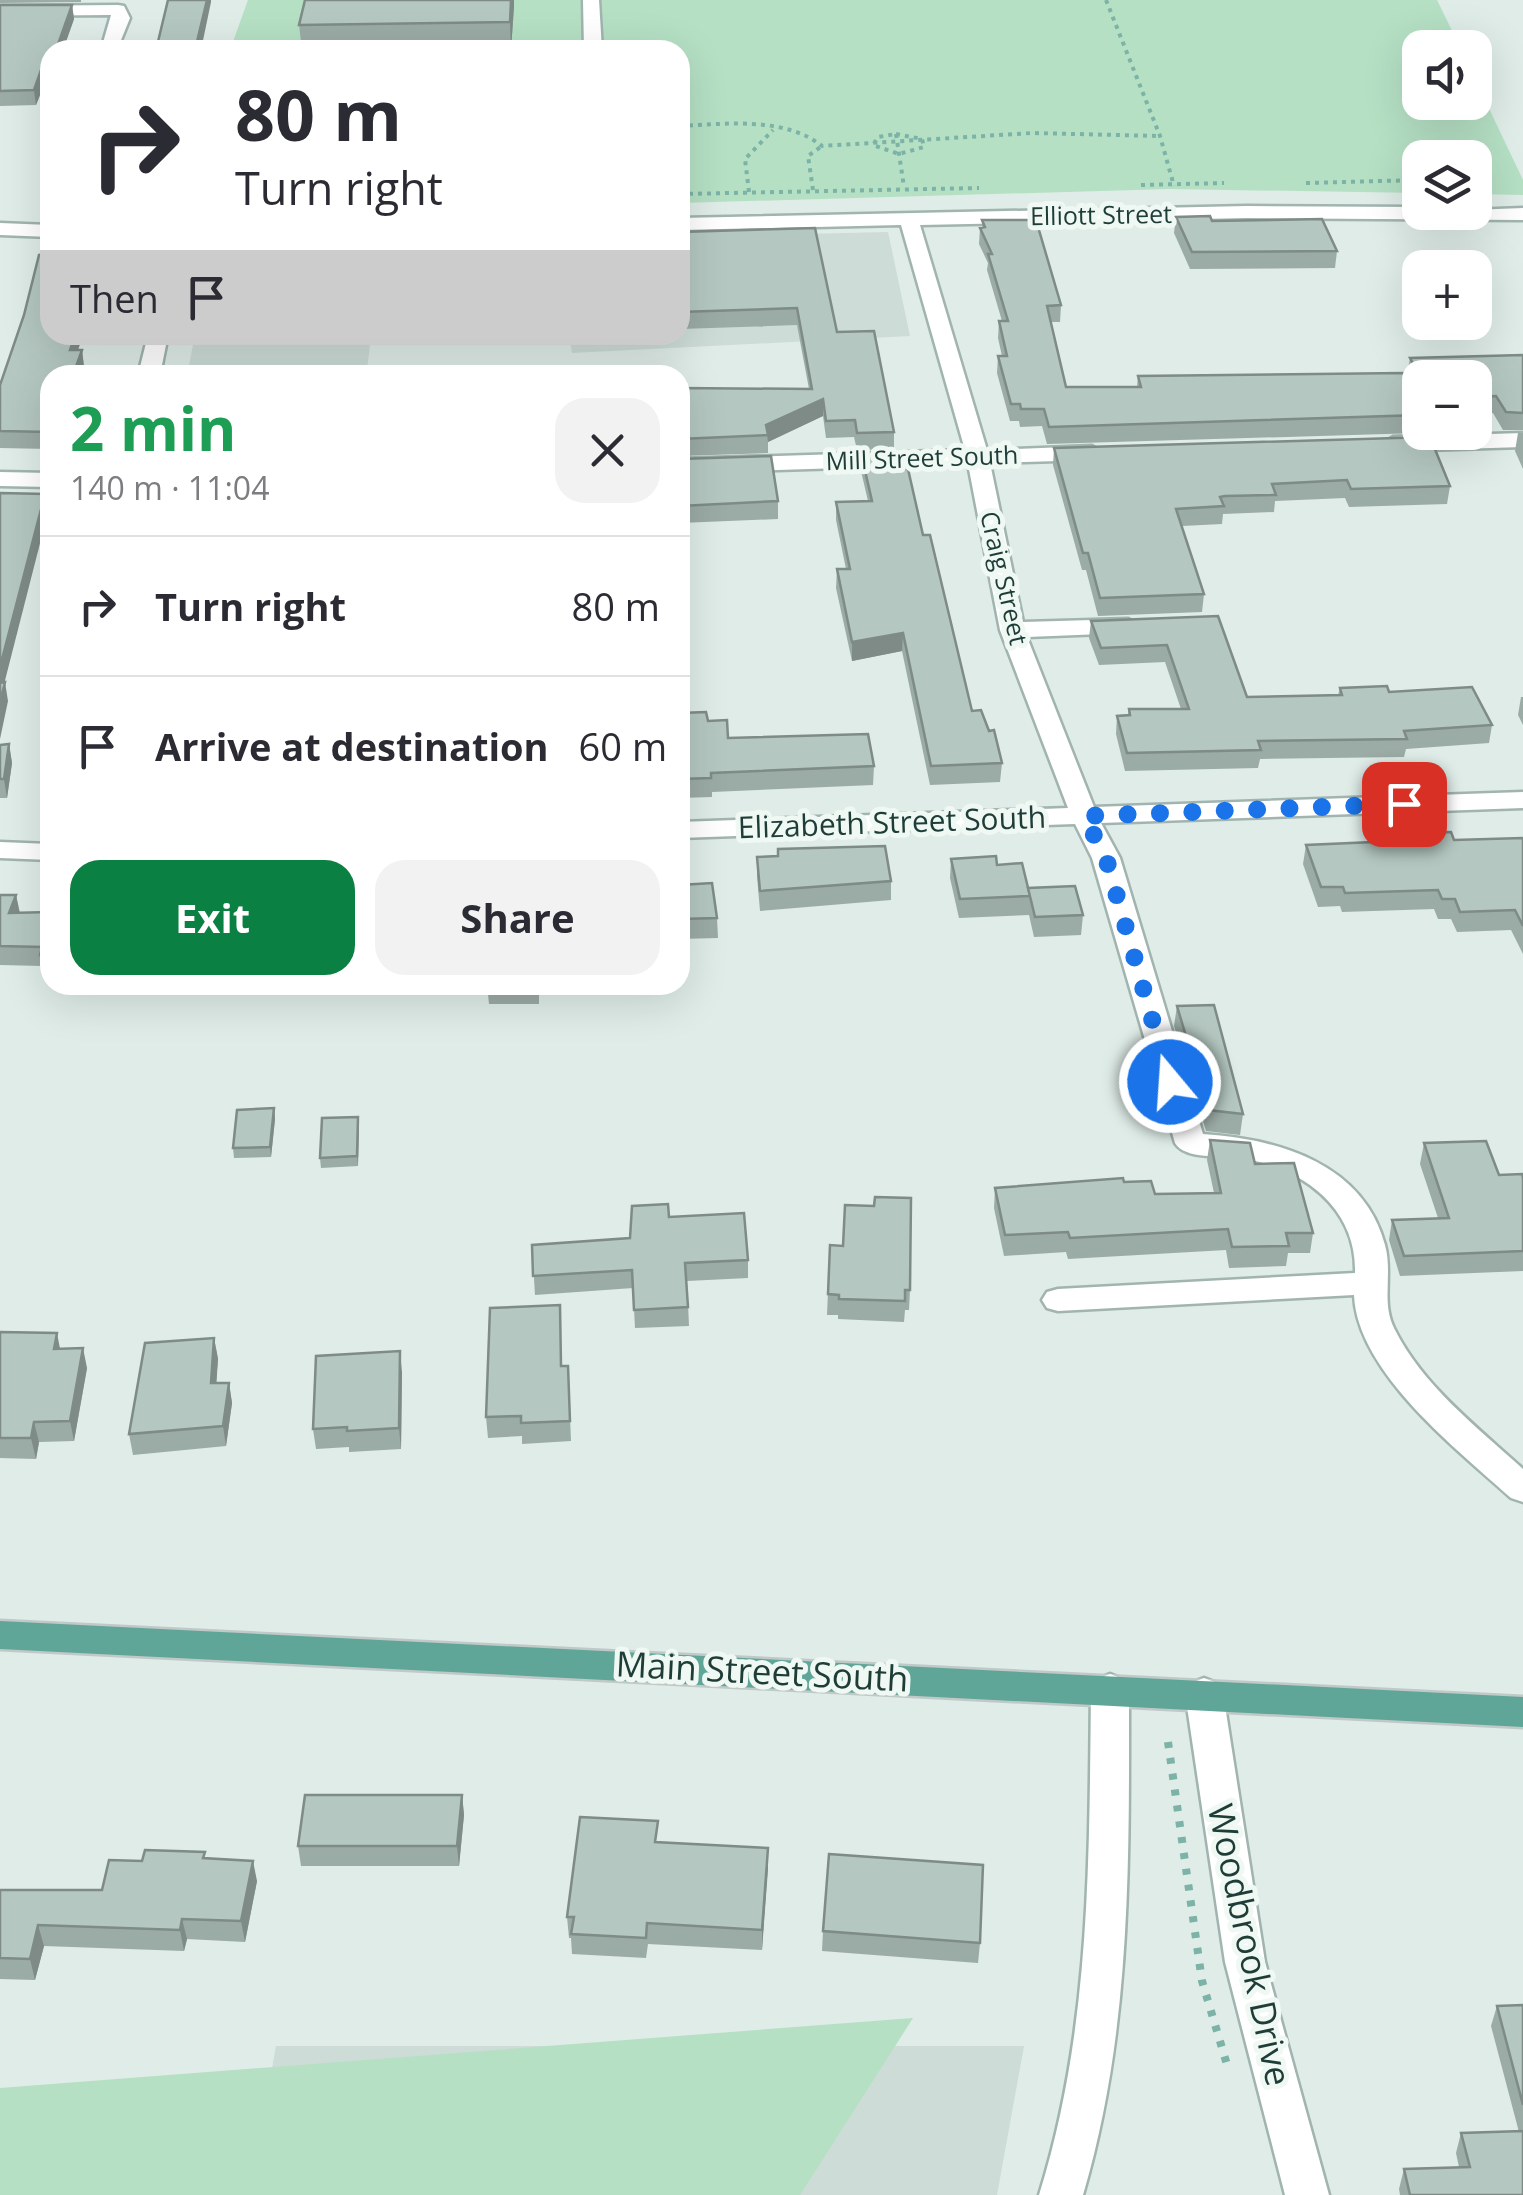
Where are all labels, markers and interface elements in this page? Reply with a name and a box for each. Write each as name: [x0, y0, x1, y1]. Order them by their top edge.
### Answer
map controls: [1402, 30, 1492, 450]
button: sound: [1402, 30, 1492, 120]
text: 80 m: [235, 66, 402, 162]
icon: right: [70, 80, 200, 210]
button: layers: [1402, 140, 1492, 230]
text: Turn right: [235, 157, 443, 218]
street label: Elliott Street: [1030, 196, 1172, 232]
button: +: [1402, 250, 1492, 340]
icon: arrive: [179, 270, 234, 325]
text: Then: [70, 272, 159, 324]
button: −: [1402, 360, 1492, 450]
text: 2 min: [70, 387, 237, 469]
button: close: [555, 398, 660, 503]
street label: Mill Street South: [825, 437, 1019, 477]
text: 140 m · 11:04: [70, 466, 269, 509]
street label: Craig Street: [973, 508, 1037, 648]
icon: right: [70, 579, 125, 634]
text: Turn right: [155, 580, 346, 632]
text: 80 m: [571, 580, 660, 632]
icon: arrive: [70, 719, 125, 774]
text: Arrive at destination: [155, 720, 549, 772]
text: 60 m: [579, 720, 667, 772]
pin: [1362, 762, 1447, 847]
icon: arrive: [1377, 777, 1432, 832]
street label: Elizabeth Street South: [737, 796, 1047, 847]
button: Exit: [70, 860, 355, 975]
button: Share: [375, 860, 660, 975]
position arrow: [1118, 1030, 1222, 1134]
street label: Main Street South: [615, 1639, 910, 1702]
street label: Woodbrook Drive: [1198, 1800, 1303, 2090]

